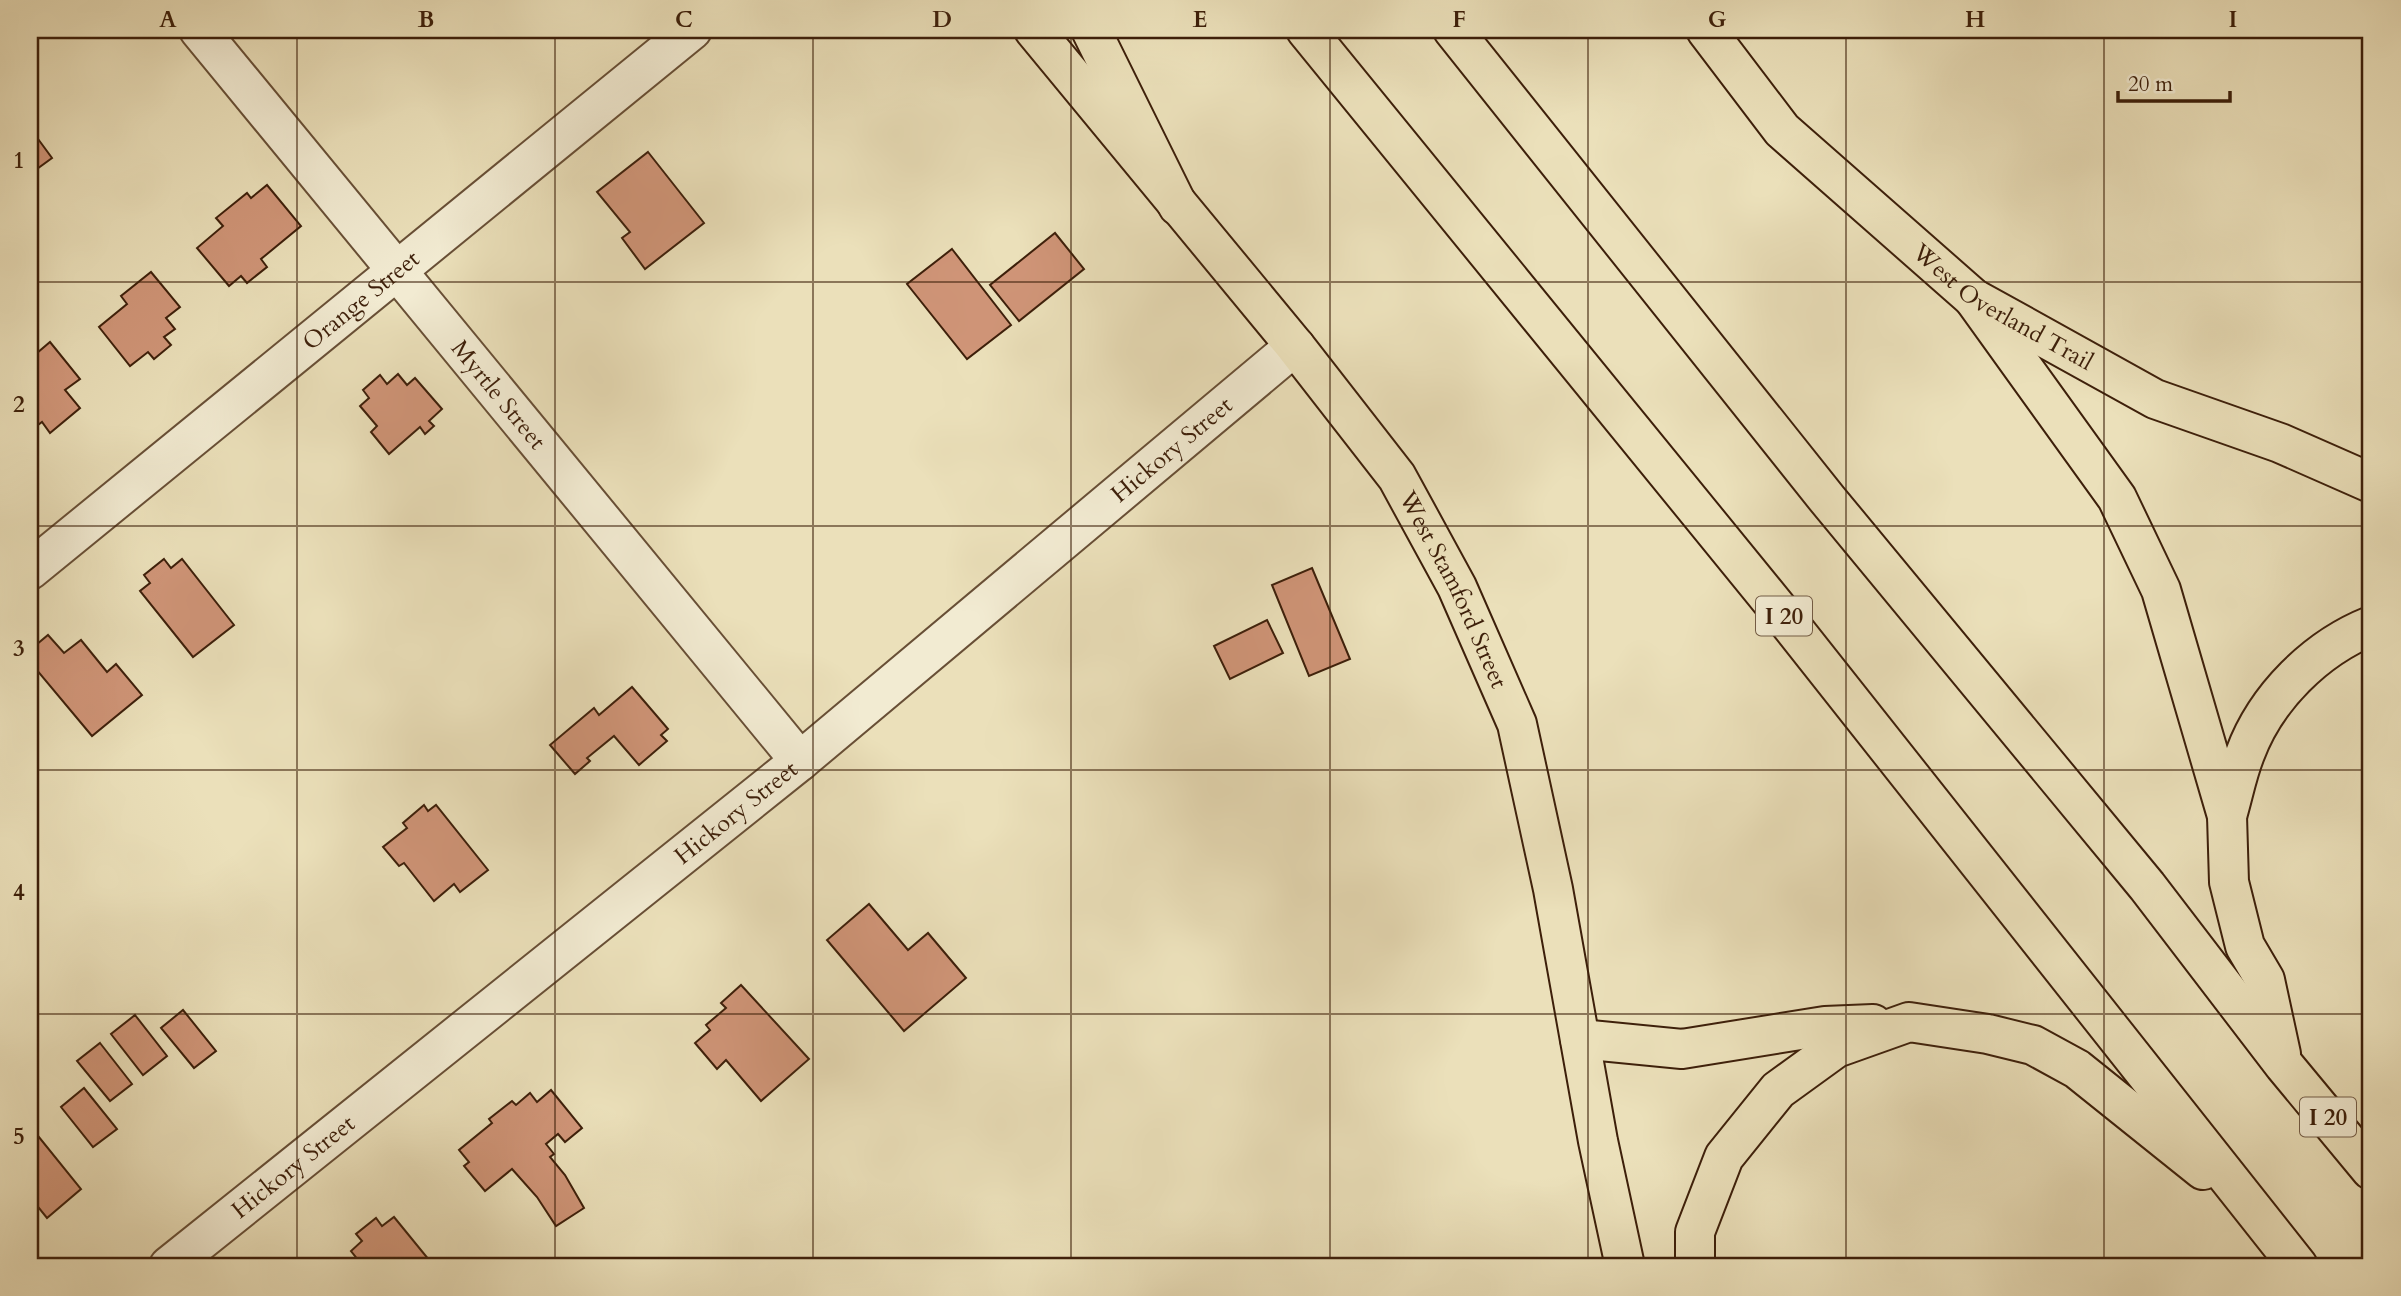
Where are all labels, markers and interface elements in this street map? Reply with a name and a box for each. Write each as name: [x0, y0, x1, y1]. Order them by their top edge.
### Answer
text: A: [159, 4, 177, 35]
text: B: [418, 4, 434, 35]
text: C: [675, 4, 693, 35]
text: D: [932, 4, 952, 35]
text: E: [1193, 4, 1207, 35]
text: F: [1452, 4, 1466, 35]
text: G: [1708, 4, 1727, 35]
text: H: [1965, 4, 1985, 35]
text: I: [2229, 4, 2237, 35]
scale bar: [2118, 60, 2230, 104]
text: 20 m: [2128, 70, 2173, 99]
text: 1: [13, 145, 25, 176]
street label: West Overland Trail: [1905, 235, 2100, 378]
street label: Orange Street: [295, 242, 427, 358]
street label: Myrtle Street: [444, 333, 554, 457]
text: 2: [13, 389, 25, 420]
street label: Hickory Street: [1104, 389, 1240, 510]
street label: West Stamford Street: [1391, 484, 1516, 694]
road number: I 20: [1756, 596, 1812, 636]
text: 3: [13, 633, 25, 664]
street label: Hickory Street: [667, 753, 805, 872]
text: 4: [13, 877, 25, 908]
road number: I 20: [2300, 1098, 2356, 1136]
street label: Hickory Street: [225, 1107, 362, 1226]
text: 5: [13, 1121, 25, 1152]

